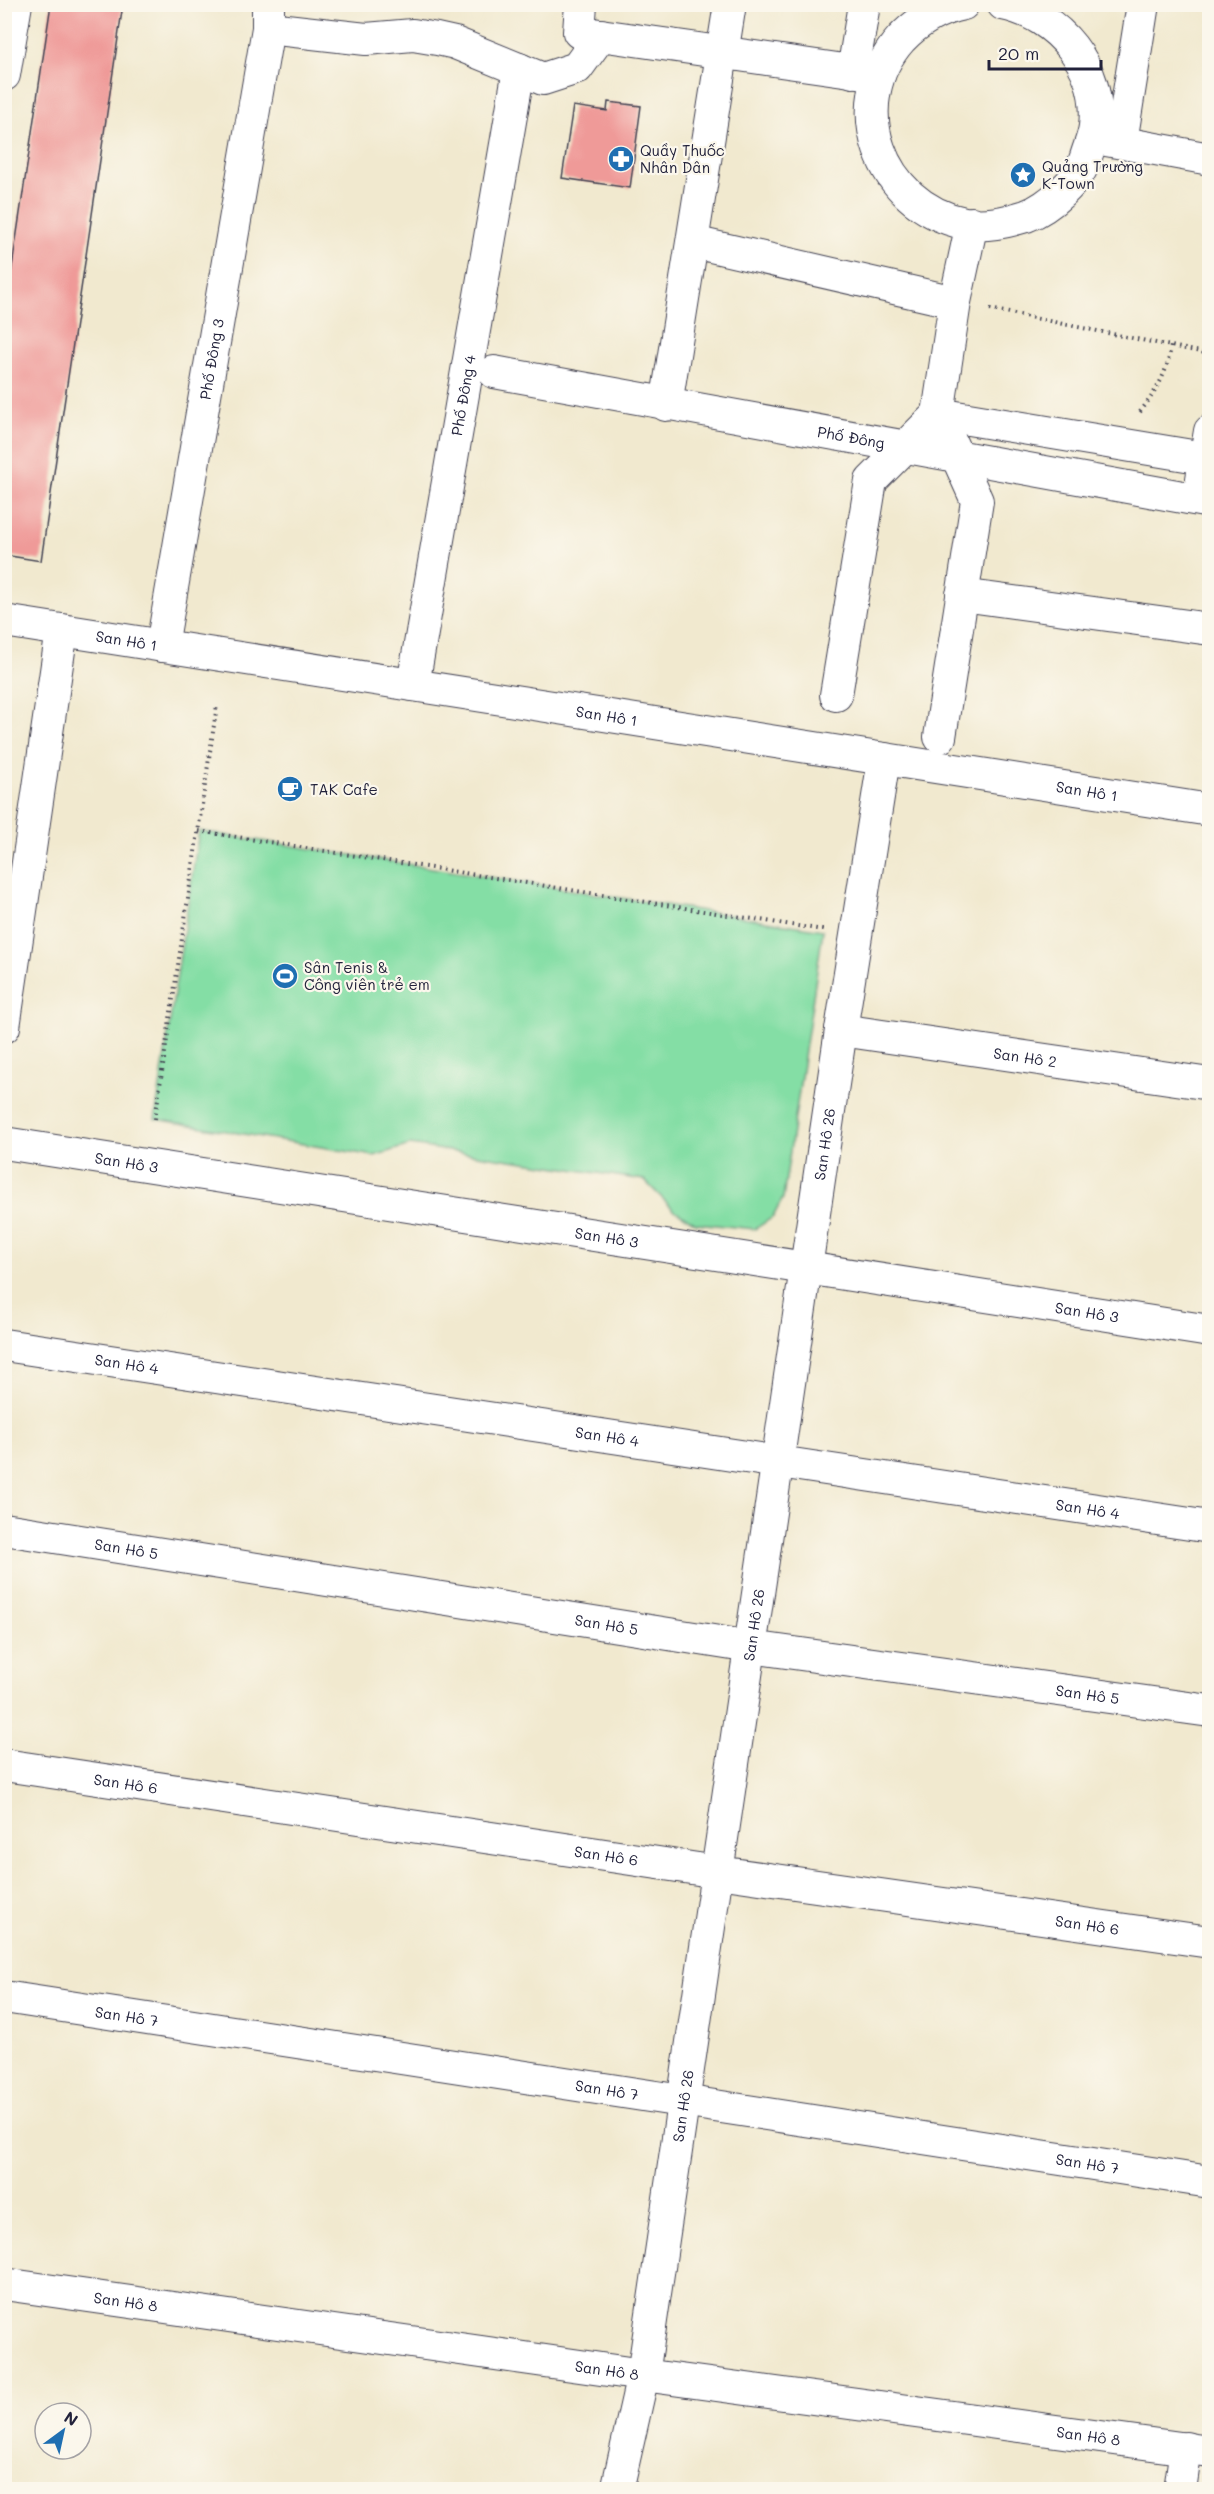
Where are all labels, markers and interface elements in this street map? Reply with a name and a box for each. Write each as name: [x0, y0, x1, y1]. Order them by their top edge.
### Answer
scale bar: [989, 33, 1102, 71]
text: 20 m: [998, 41, 1039, 65]
place label: Quầy Thuốc Nhân Dân: [640, 140, 725, 177]
pharmacy icon: Quầy Thuốc Nhân Dân: [606, 144, 636, 174]
place label: Quảng Trường K-Town: [1042, 156, 1143, 193]
place icon: Quảng Trường K-Town: [1008, 160, 1038, 190]
street label: Phố Đông 3: [194, 317, 228, 401]
street label: Phố Đông 4: [446, 353, 480, 437]
street label: Phố Đông: [816, 421, 887, 453]
street label: San Hô 1: [94, 626, 159, 655]
street label: San Hô 1: [574, 701, 639, 730]
cafe icon: TAK Cafe: [275, 774, 305, 804]
street label: San Hô 1: [1055, 776, 1119, 805]
place label: TAK Cafe: [310, 779, 378, 799]
place label: Sân Tenis & Công viên trẻ em: [304, 957, 430, 994]
sports icon: Sân Tenis & Công viên trẻ em: [270, 961, 300, 991]
street label: San Hô 2: [992, 1042, 1058, 1071]
street label: San Hô 26: [809, 1107, 839, 1182]
street label: San Hô 3: [93, 1147, 160, 1177]
street label: San Hô 3: [573, 1222, 640, 1252]
street label: San Hô 3: [1054, 1297, 1120, 1327]
street label: San Hô 4: [93, 1349, 160, 1378]
street label: San Hô 4: [574, 1421, 641, 1451]
street label: San Hô 4: [1055, 1494, 1121, 1523]
street label: San Hô 5: [93, 1533, 160, 1563]
street label: San Hô 26: [738, 1588, 769, 1662]
street label: San Hô 5: [573, 1609, 640, 1639]
street label: San Hô 5: [1054, 1680, 1121, 1708]
street label: San Hô 6: [92, 1769, 159, 1798]
street label: San Hô 6: [573, 1841, 640, 1870]
street label: San Hô 6: [1054, 1910, 1121, 1939]
street label: San Hô 7: [94, 2001, 160, 2031]
street label: San Hô 26: [667, 2068, 698, 2143]
street label: San Hô 7: [574, 2075, 640, 2104]
street label: San Hô 7: [1054, 2148, 1120, 2178]
street label: San Hô 8: [92, 2287, 159, 2316]
street label: San Hô 8: [574, 2355, 640, 2384]
north arrow: [33, 2401, 93, 2461]
text: N: [61, 2406, 82, 2430]
street label: San Hô 8: [1055, 2421, 1122, 2450]

